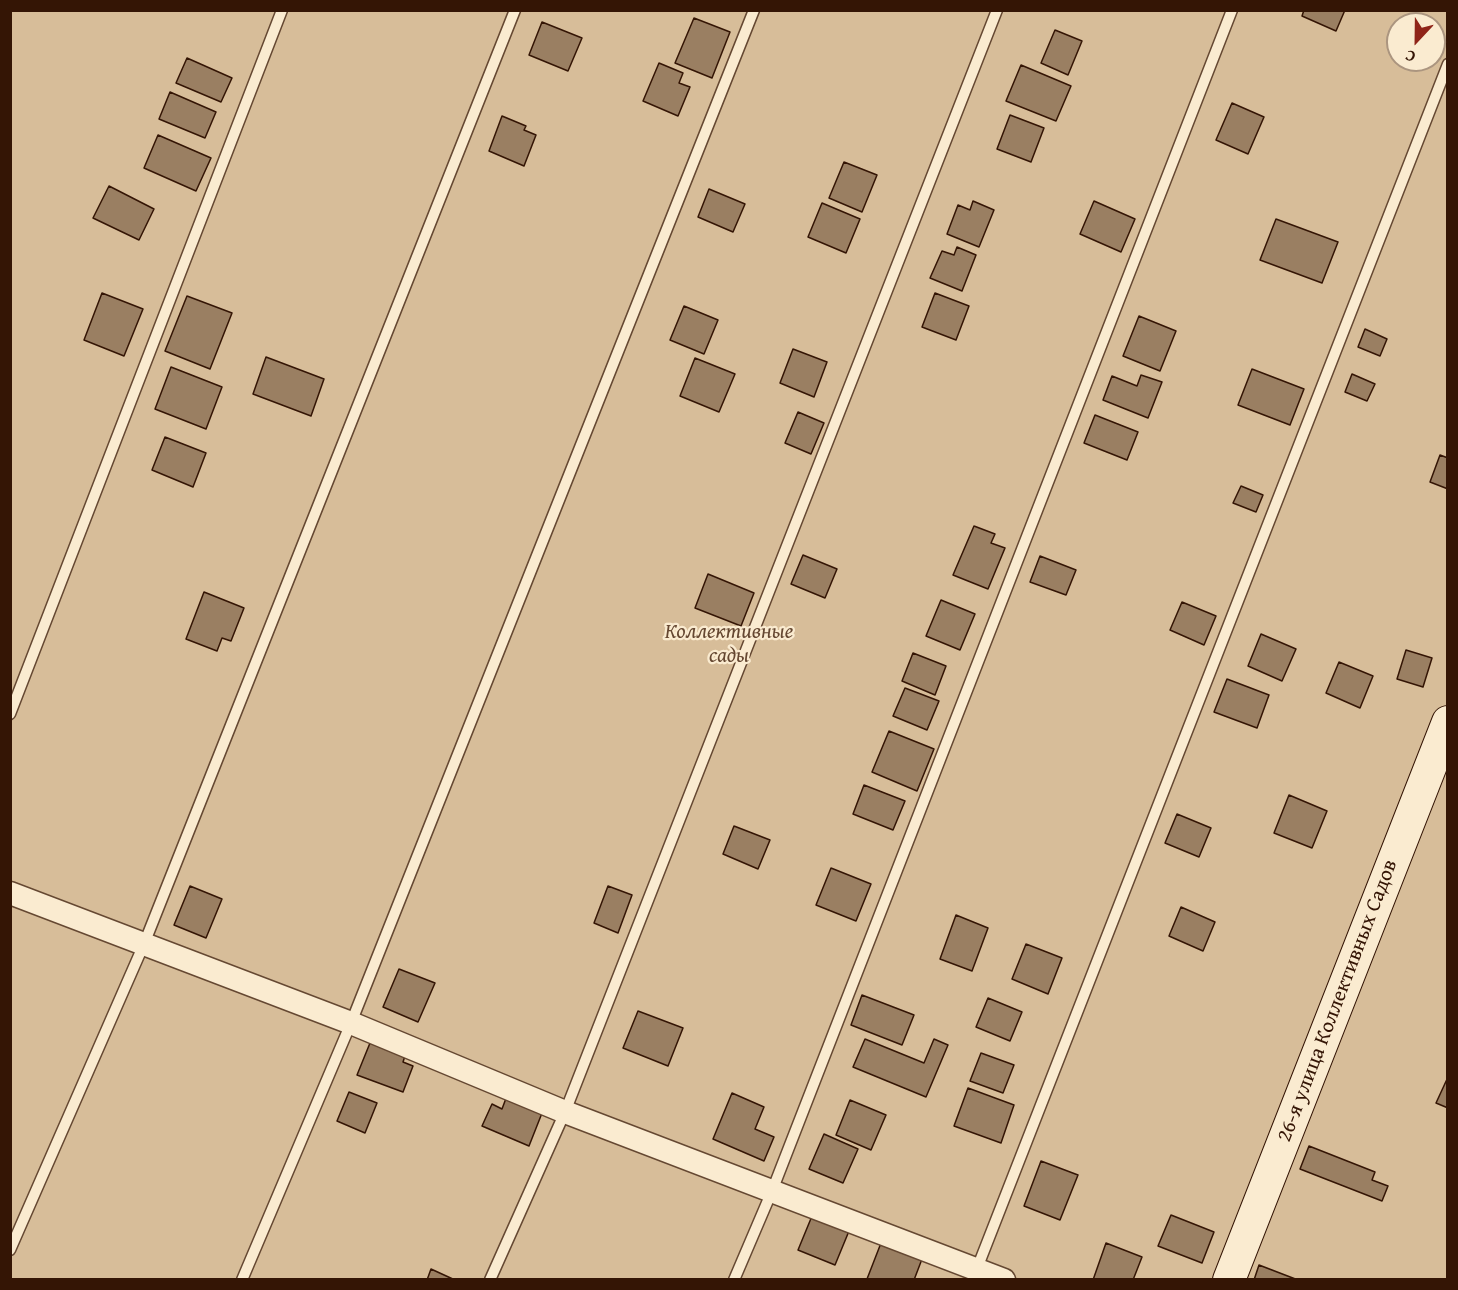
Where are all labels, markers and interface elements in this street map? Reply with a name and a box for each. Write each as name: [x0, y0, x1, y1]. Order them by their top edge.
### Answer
north arrow: [1386, 12, 1446, 72]
text: С: [1401, 44, 1419, 70]
park label: Коллективные сады: [665, 620, 793, 670]
street label: 26-я улица Коллективных Садов: [1272, 856, 1404, 1146]

